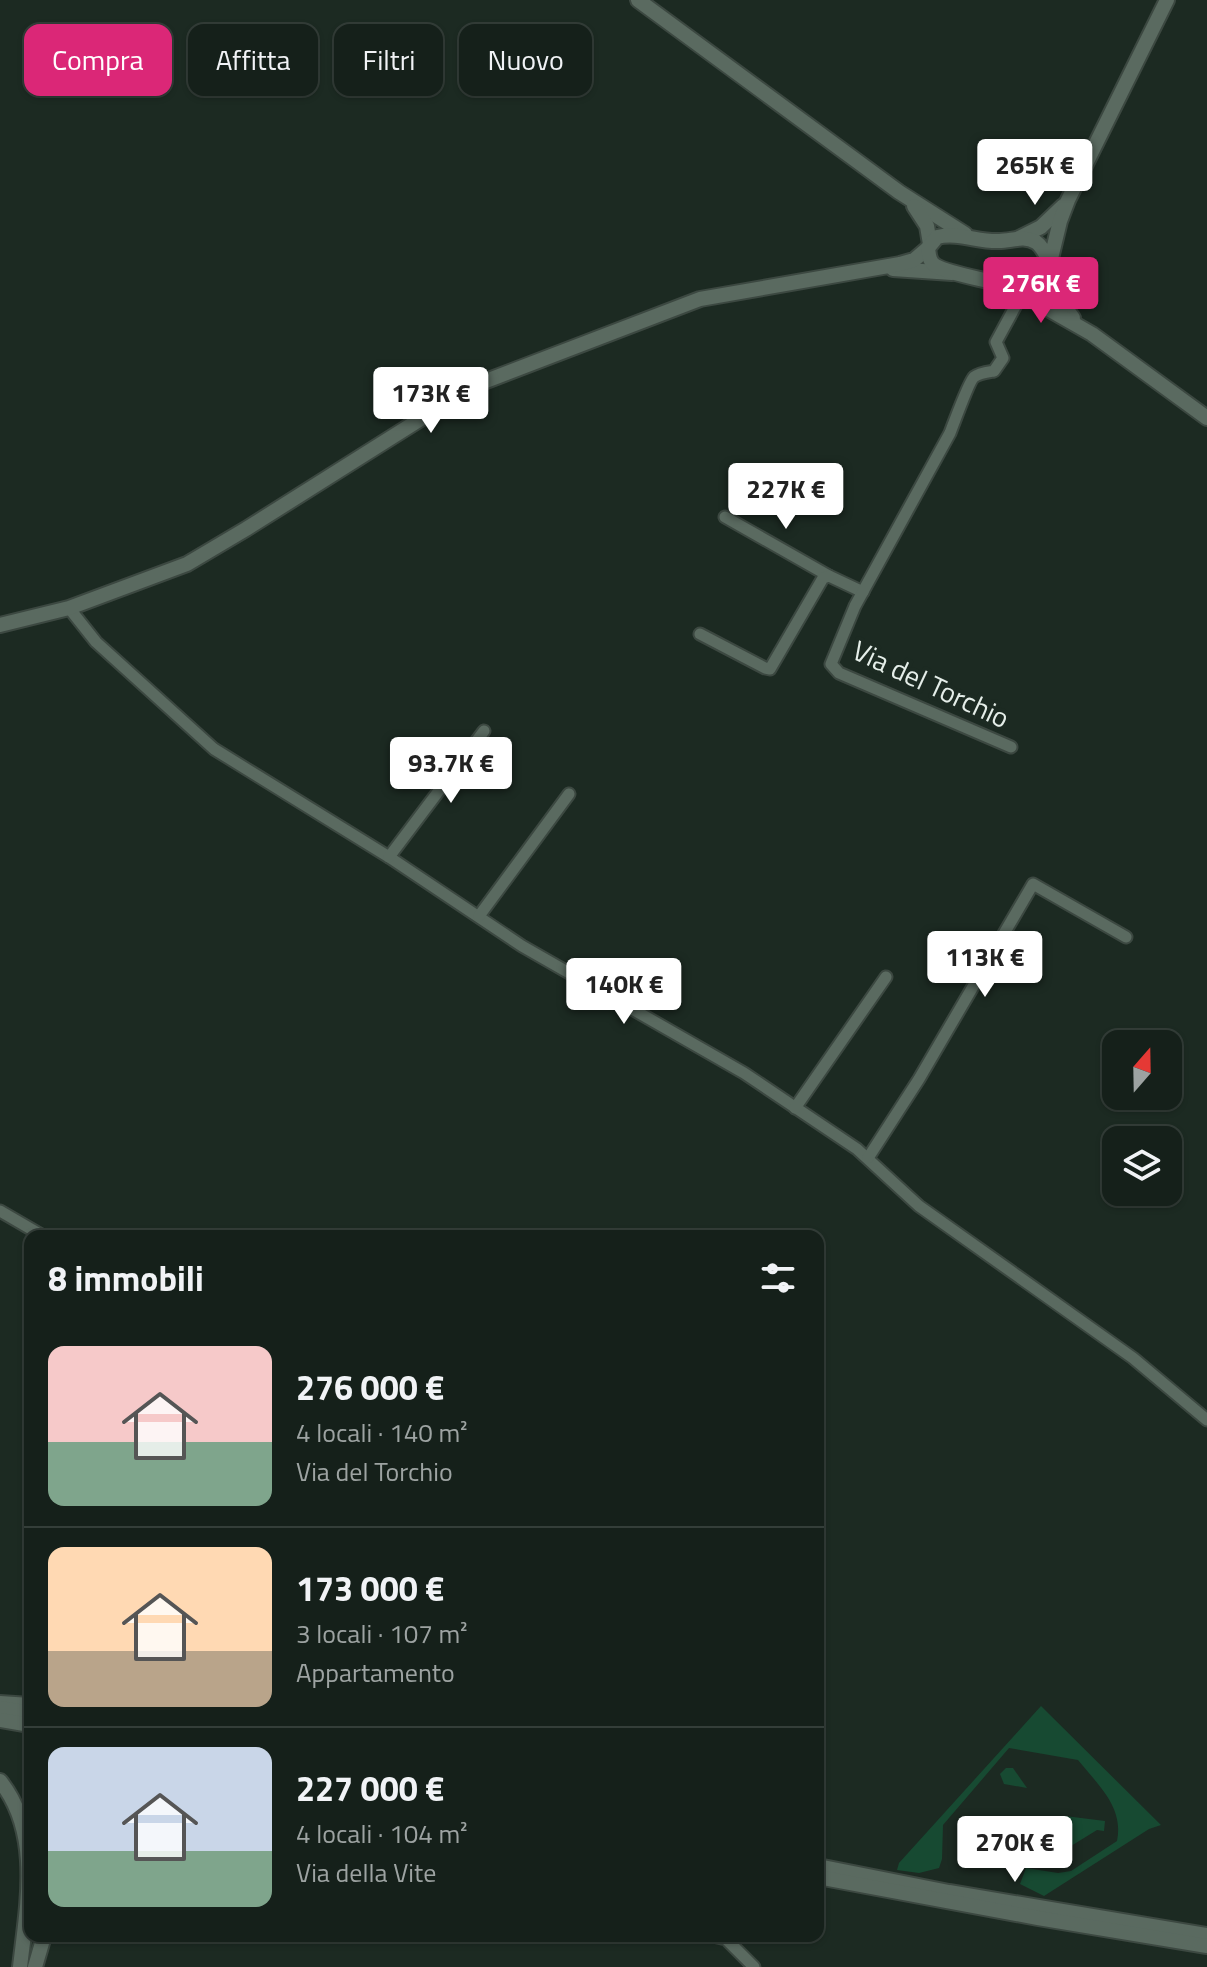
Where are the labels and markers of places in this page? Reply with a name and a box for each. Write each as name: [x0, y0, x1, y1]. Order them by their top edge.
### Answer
pin: 265K €: [970, 139, 1100, 207]
pin: 276K €: [976, 257, 1106, 325]
pin: 173K €: [366, 367, 496, 435]
pin: 227K €: [721, 463, 851, 531]
pin: 93.7K €: [377, 737, 525, 805]
pin: 113K €: [920, 931, 1050, 999]
pin: 140K €: [559, 958, 689, 1026]
pin: 270K €: [950, 1816, 1080, 1884]

